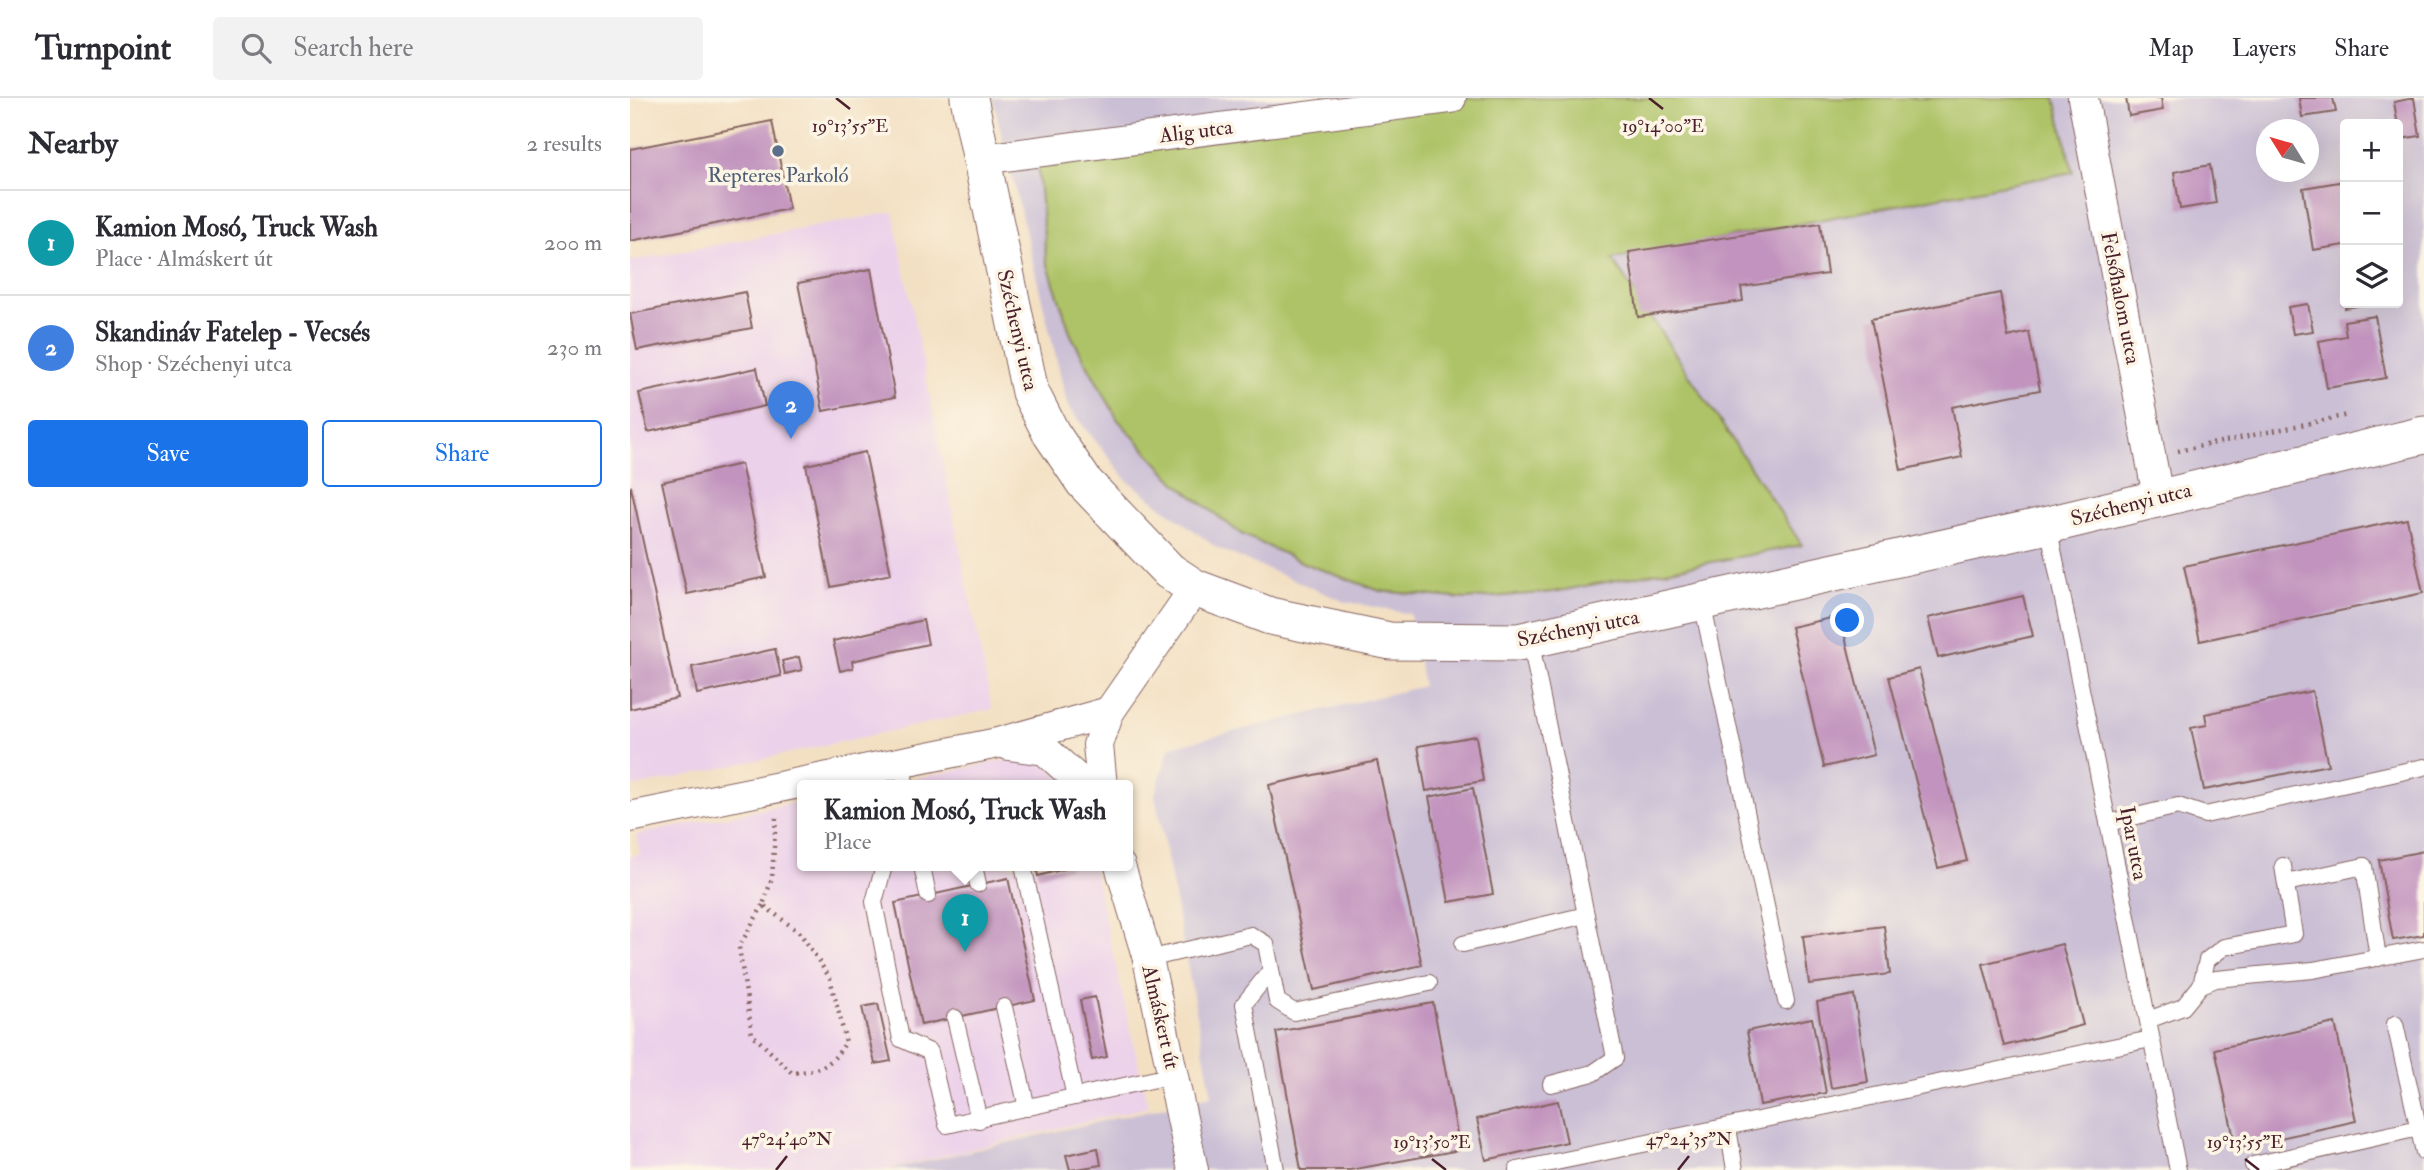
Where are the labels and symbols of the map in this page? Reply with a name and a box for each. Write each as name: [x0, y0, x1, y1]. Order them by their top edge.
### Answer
street label: Alig utca: [1157, 114, 1235, 150]
text: 19°13'55"E: [812, 115, 888, 138]
text: 19°14'00"E: [1622, 115, 1704, 138]
north arrow: [2256, 119, 2319, 182]
marker: Repteres Parkoló: [770, 143, 786, 159]
place label: Repteres Parkoló: [707, 162, 849, 189]
street label: Felsőhalom utca: [2094, 230, 2147, 367]
street label: Széchenyi utca: [990, 267, 1045, 394]
pin: 2: [768, 381, 814, 439]
street label: Széchenyi utca: [2068, 476, 2195, 533]
street label: Széchenyi utca: [1515, 603, 1642, 654]
your location: [1830, 603, 1864, 637]
street label: Ipar utca: [2113, 804, 2154, 883]
pin: 1: [942, 894, 988, 952]
street label: Almáskert út: [1135, 961, 1186, 1072]
text: 47°24'40"N: [742, 1128, 832, 1151]
text: 47°24'35"N: [1646, 1128, 1732, 1151]
text: 19°13'50"E: [1393, 1131, 1471, 1154]
text: 19°13'55"E: [2207, 1131, 2283, 1154]

